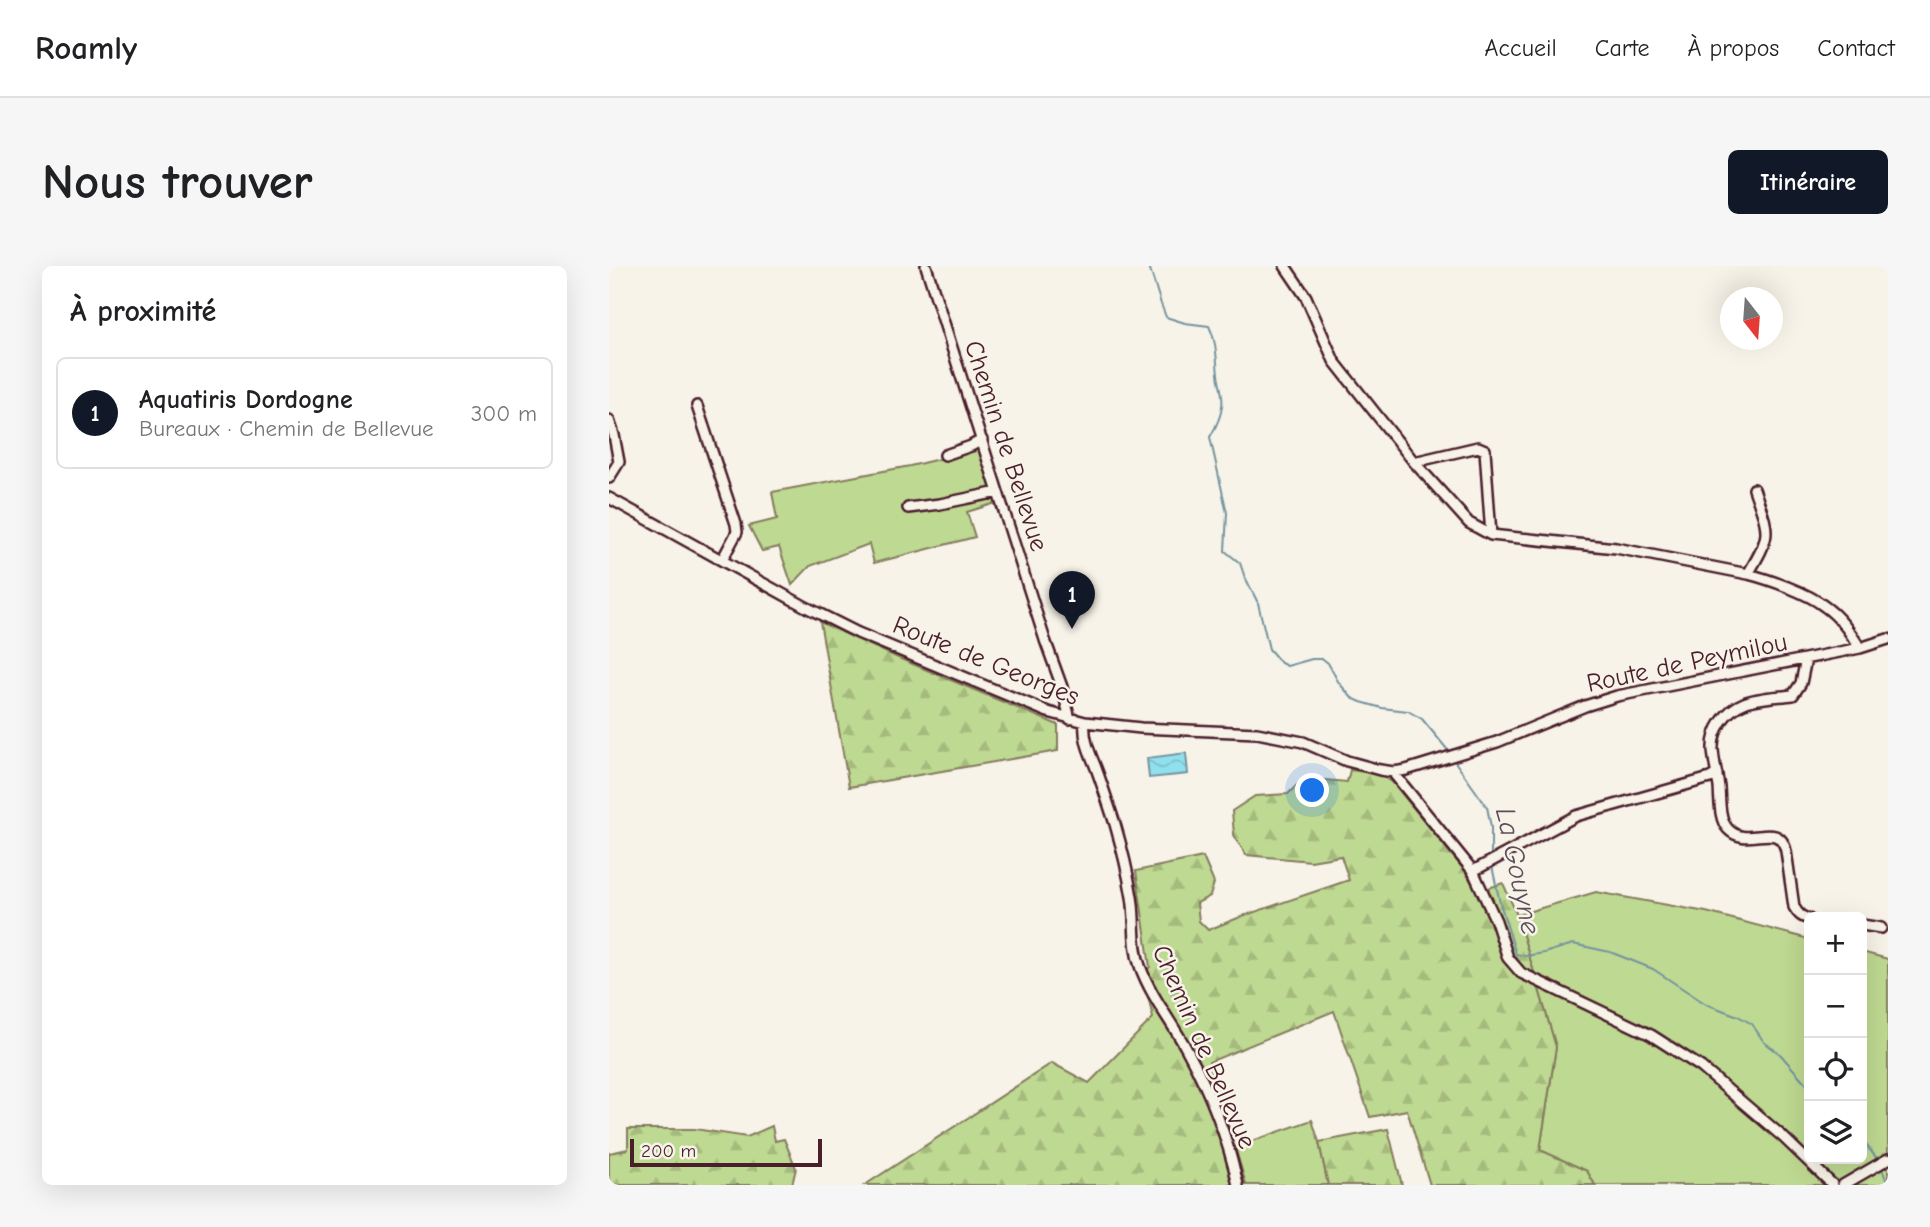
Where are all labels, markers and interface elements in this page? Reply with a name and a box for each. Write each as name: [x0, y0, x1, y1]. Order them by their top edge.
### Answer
text: Roamly: [35, 29, 137, 67]
text: Accueil: [1485, 34, 1557, 62]
text: Carte: [1595, 34, 1650, 62]
text: À propos: [1688, 34, 1779, 62]
text: Contact: [1817, 34, 1895, 62]
button: Itinéraire: [1728, 150, 1888, 214]
text: Nous trouver: [42, 154, 313, 210]
north arrow: [1720, 287, 1783, 350]
text: À proximité: [70, 294, 216, 329]
street label: Chemin de Bellevue: [958, 337, 1054, 555]
text: Aquatiris Dordogne: [139, 385, 353, 415]
text: 1: [90, 400, 100, 427]
text: 300 m: [471, 400, 537, 427]
text: Bureaux · Chemin de Bellevue: [139, 415, 433, 442]
pin: 1: [1049, 571, 1095, 629]
street label: Route de Georges: [888, 610, 1084, 712]
street label: Route de Peymilou: [1584, 627, 1790, 699]
your location: [1295, 773, 1329, 807]
water label: La Gouyne: [1489, 805, 1547, 937]
map controls: [1804, 912, 1867, 1164]
button: +: [1804, 912, 1867, 975]
street label: Chemin de Bellevue: [1146, 941, 1262, 1153]
button: −: [1804, 975, 1867, 1038]
button: locate: [1804, 1038, 1867, 1101]
button: layers: [1804, 1101, 1867, 1164]
scale bar: [630, 1136, 823, 1168]
text: 200 m: [641, 1140, 696, 1162]

